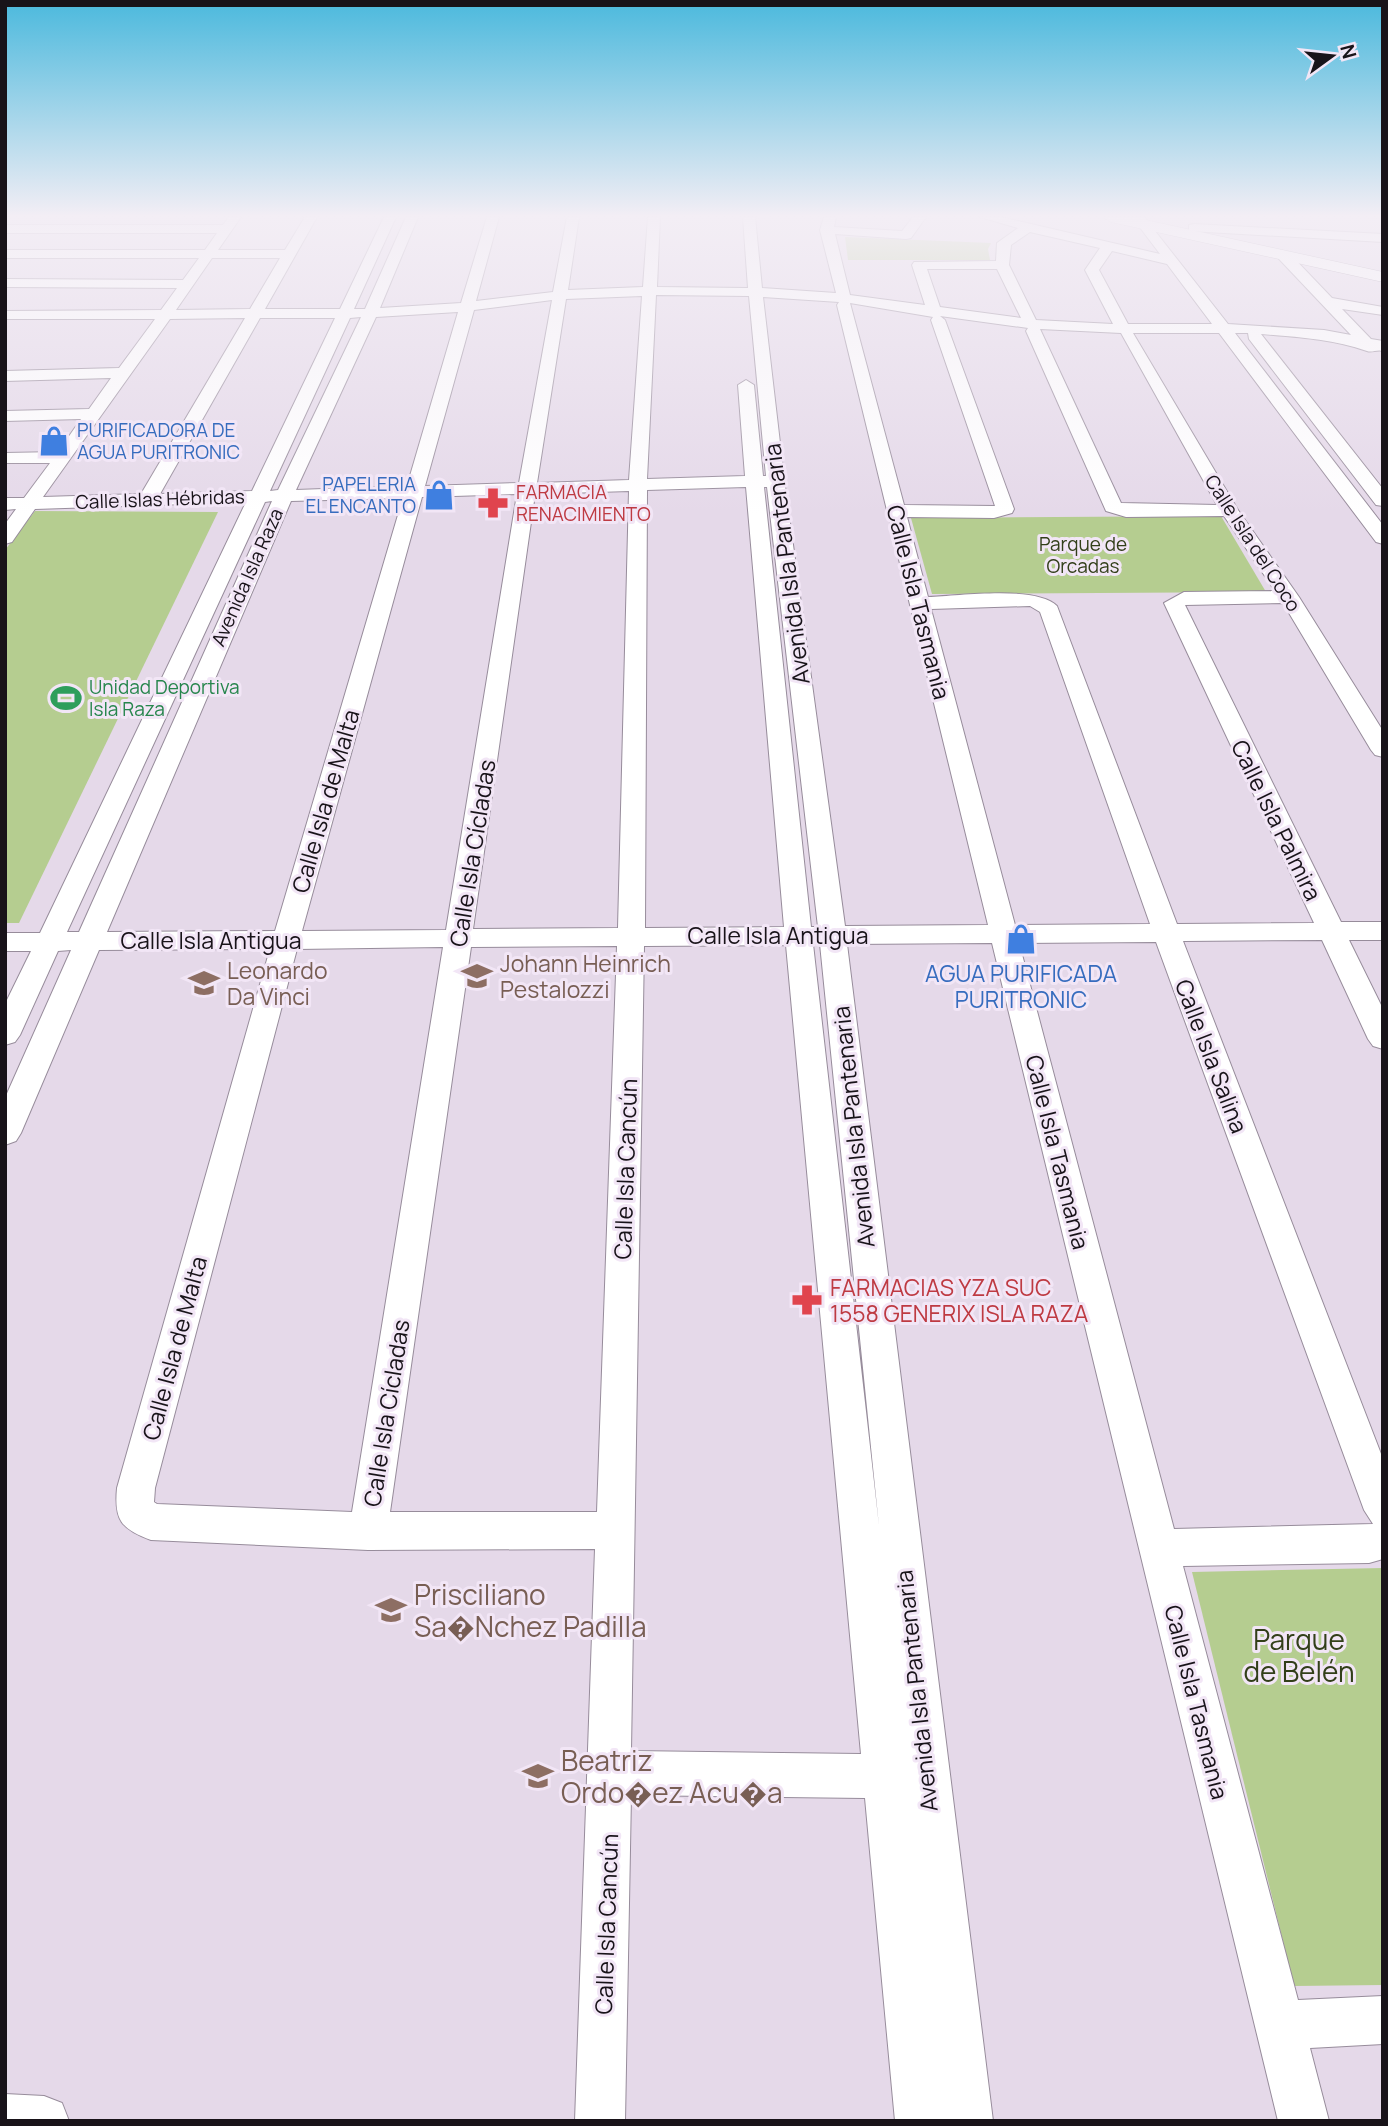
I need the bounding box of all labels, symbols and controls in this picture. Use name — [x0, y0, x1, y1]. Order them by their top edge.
north arrow — [1297, 21, 1367, 91]
text: N — [1334, 42, 1363, 62]
place label: PURIFICADORA DE AGUA PURITRONIC — [77, 417, 240, 465]
shop icon: PURIFICADORA DE AGUA PURITRONIC — [37, 424, 71, 458]
street label: Avenida Isla Pantenaria — [755, 442, 817, 686]
street label: Calle Isla del Coco — [1199, 470, 1307, 616]
place label: PAPELERIA EL ENCANTO — [305, 471, 416, 519]
shop icon: PAPELERIA EL ENCANTO — [422, 478, 456, 512]
place label: FARMACIA RENACIMIENTO — [516, 479, 651, 527]
street label: Calle Islas Hébridas — [75, 483, 245, 515]
pharmacy icon: FARMACIA RENACIMIENTO — [476, 486, 510, 520]
street label: Calle Isla Tasmania — [879, 501, 959, 703]
street label: Avenida Isla Raza — [205, 504, 289, 650]
park label: Parque de Orcadas — [1039, 531, 1127, 579]
place label: Unidad Deportiva Isla Raza — [89, 674, 240, 722]
sports icon: Unidad Deportiva Isla Raza — [49, 681, 83, 715]
street label: Calle Isla de Malta — [284, 706, 366, 896]
street label: Calle Isla Palmira — [1224, 734, 1330, 906]
street label: Calle Isla Cícladas — [441, 757, 503, 949]
street label: Calle Isla Antigua — [687, 919, 869, 951]
shop icon: AGUA PURIFICADA PURITRONIC — [1004, 922, 1038, 956]
street label: Calle Isla Antigua — [120, 924, 302, 956]
place label: Johann Heinrich Pestalozzi — [500, 947, 671, 1005]
place label: Leonardo Da Vinci — [227, 954, 328, 1012]
place label: AGUA PURIFICADA PURITRONIC — [925, 957, 1117, 1015]
school or university icon: Johann Heinrich Pestalozzi — [460, 959, 494, 993]
school or university icon: Leonardo Da Vinci — [187, 966, 221, 1000]
street label: Calle Isla Salina — [1168, 974, 1256, 1138]
street label: Avenida Isla Pantenaria — [824, 1005, 882, 1249]
street label: Calle Isla Tasmania — [1018, 1051, 1098, 1253]
street label: Calle Isla Cancún — [606, 1078, 644, 1260]
street label: Calle Isla de Malta — [134, 1252, 214, 1444]
place label: FARMACIAS YZA SUC 1558 GENERIX ISLA RAZA — [830, 1271, 1089, 1329]
pharmacy icon: FARMACIAS YZA SUC 1558 GENERIX ISLA RAZA — [790, 1283, 824, 1317]
street label: Calle Isla Cícladas — [355, 1317, 417, 1509]
street label: Avenida Isla Pantenaria — [887, 1569, 945, 1813]
place label: Prisciliano Sa�Nchez Padilla — [414, 1575, 646, 1645]
school or university icon: Prisciliano Sa�Nchez Padilla — [374, 1593, 408, 1627]
street label: Calle Isla Tasmania — [1157, 1601, 1237, 1803]
park label: Parque de Belén — [1243, 1620, 1355, 1690]
place label: Beatriz Ordo�ez Acu�a — [561, 1741, 782, 1811]
school or university icon: Beatriz Ordo�ez Acu�a — [521, 1759, 555, 1793]
street label: Calle Isla Cancún — [587, 1833, 625, 2015]

